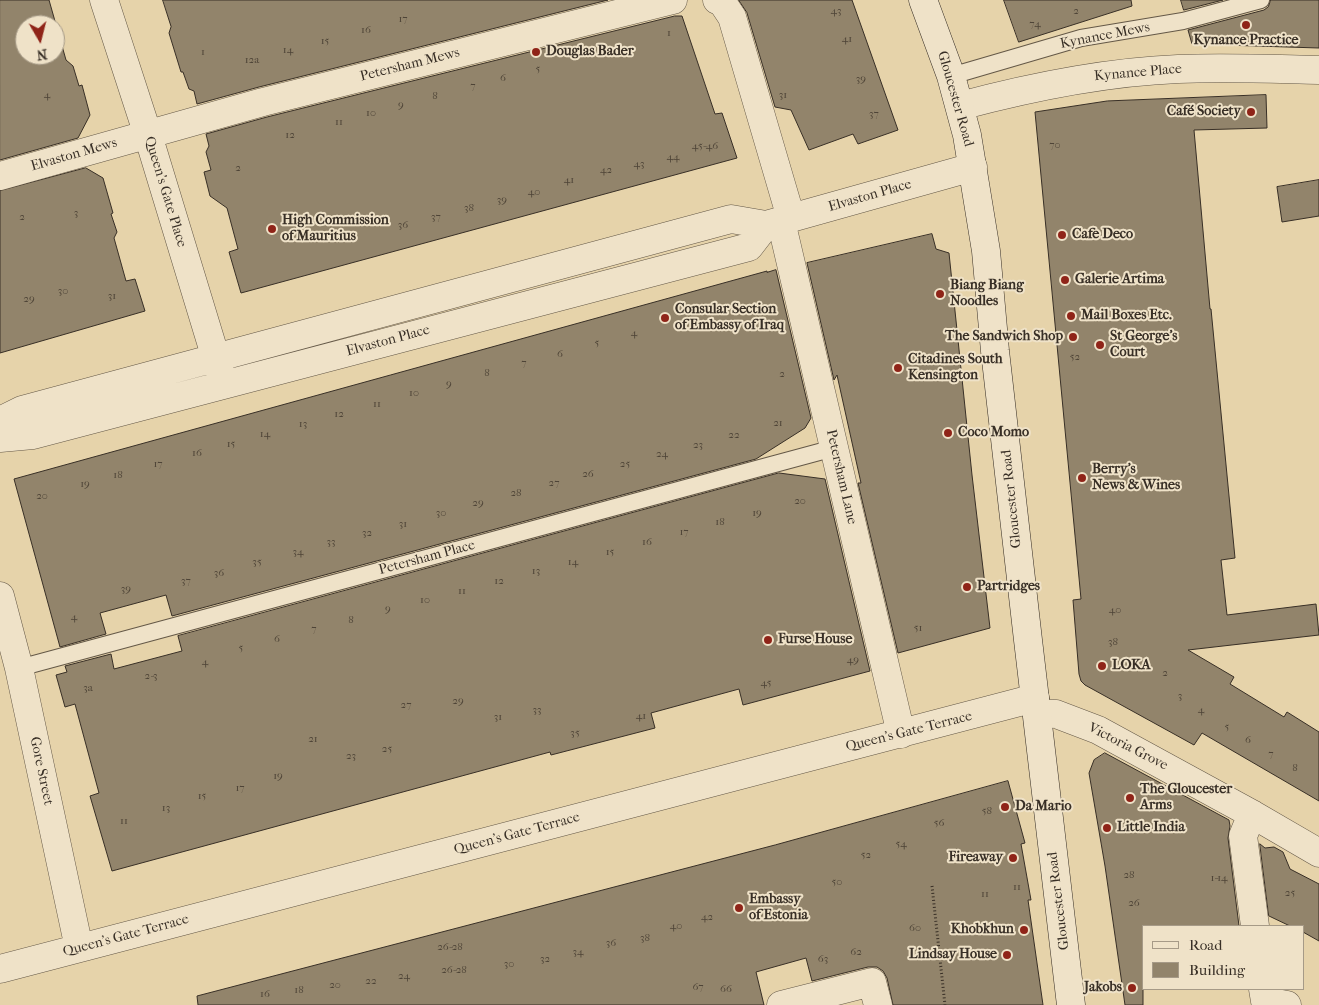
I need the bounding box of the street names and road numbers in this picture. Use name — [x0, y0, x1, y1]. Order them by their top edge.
street label: Kynance Mews — [1059, 19, 1151, 53]
street label: Petersham Mews — [358, 45, 462, 85]
street label: Gloucester Road — [933, 49, 977, 149]
street label: Kynance Place — [1094, 61, 1182, 85]
street label: Elvaston Mews — [29, 135, 119, 175]
street label: Queen's Gate Place — [140, 135, 190, 249]
street label: Elvaston Place — [826, 176, 914, 216]
street label: Elvaston Place — [344, 322, 432, 360]
street label: Petersham Lane — [822, 428, 860, 526]
street label: Gloucester Road — [998, 449, 1026, 549]
street label: Petersham Place — [377, 537, 477, 579]
street label: Queen's Gate Terrace — [844, 708, 974, 756]
street label: Victoria Grove — [1085, 720, 1171, 774]
street label: Gore Street — [26, 735, 56, 807]
street label: Queen's Gate Terrace — [452, 809, 582, 859]
street label: Gloucester Road — [1045, 851, 1073, 951]
street label: Queen's Gate Terrace — [61, 911, 191, 961]

